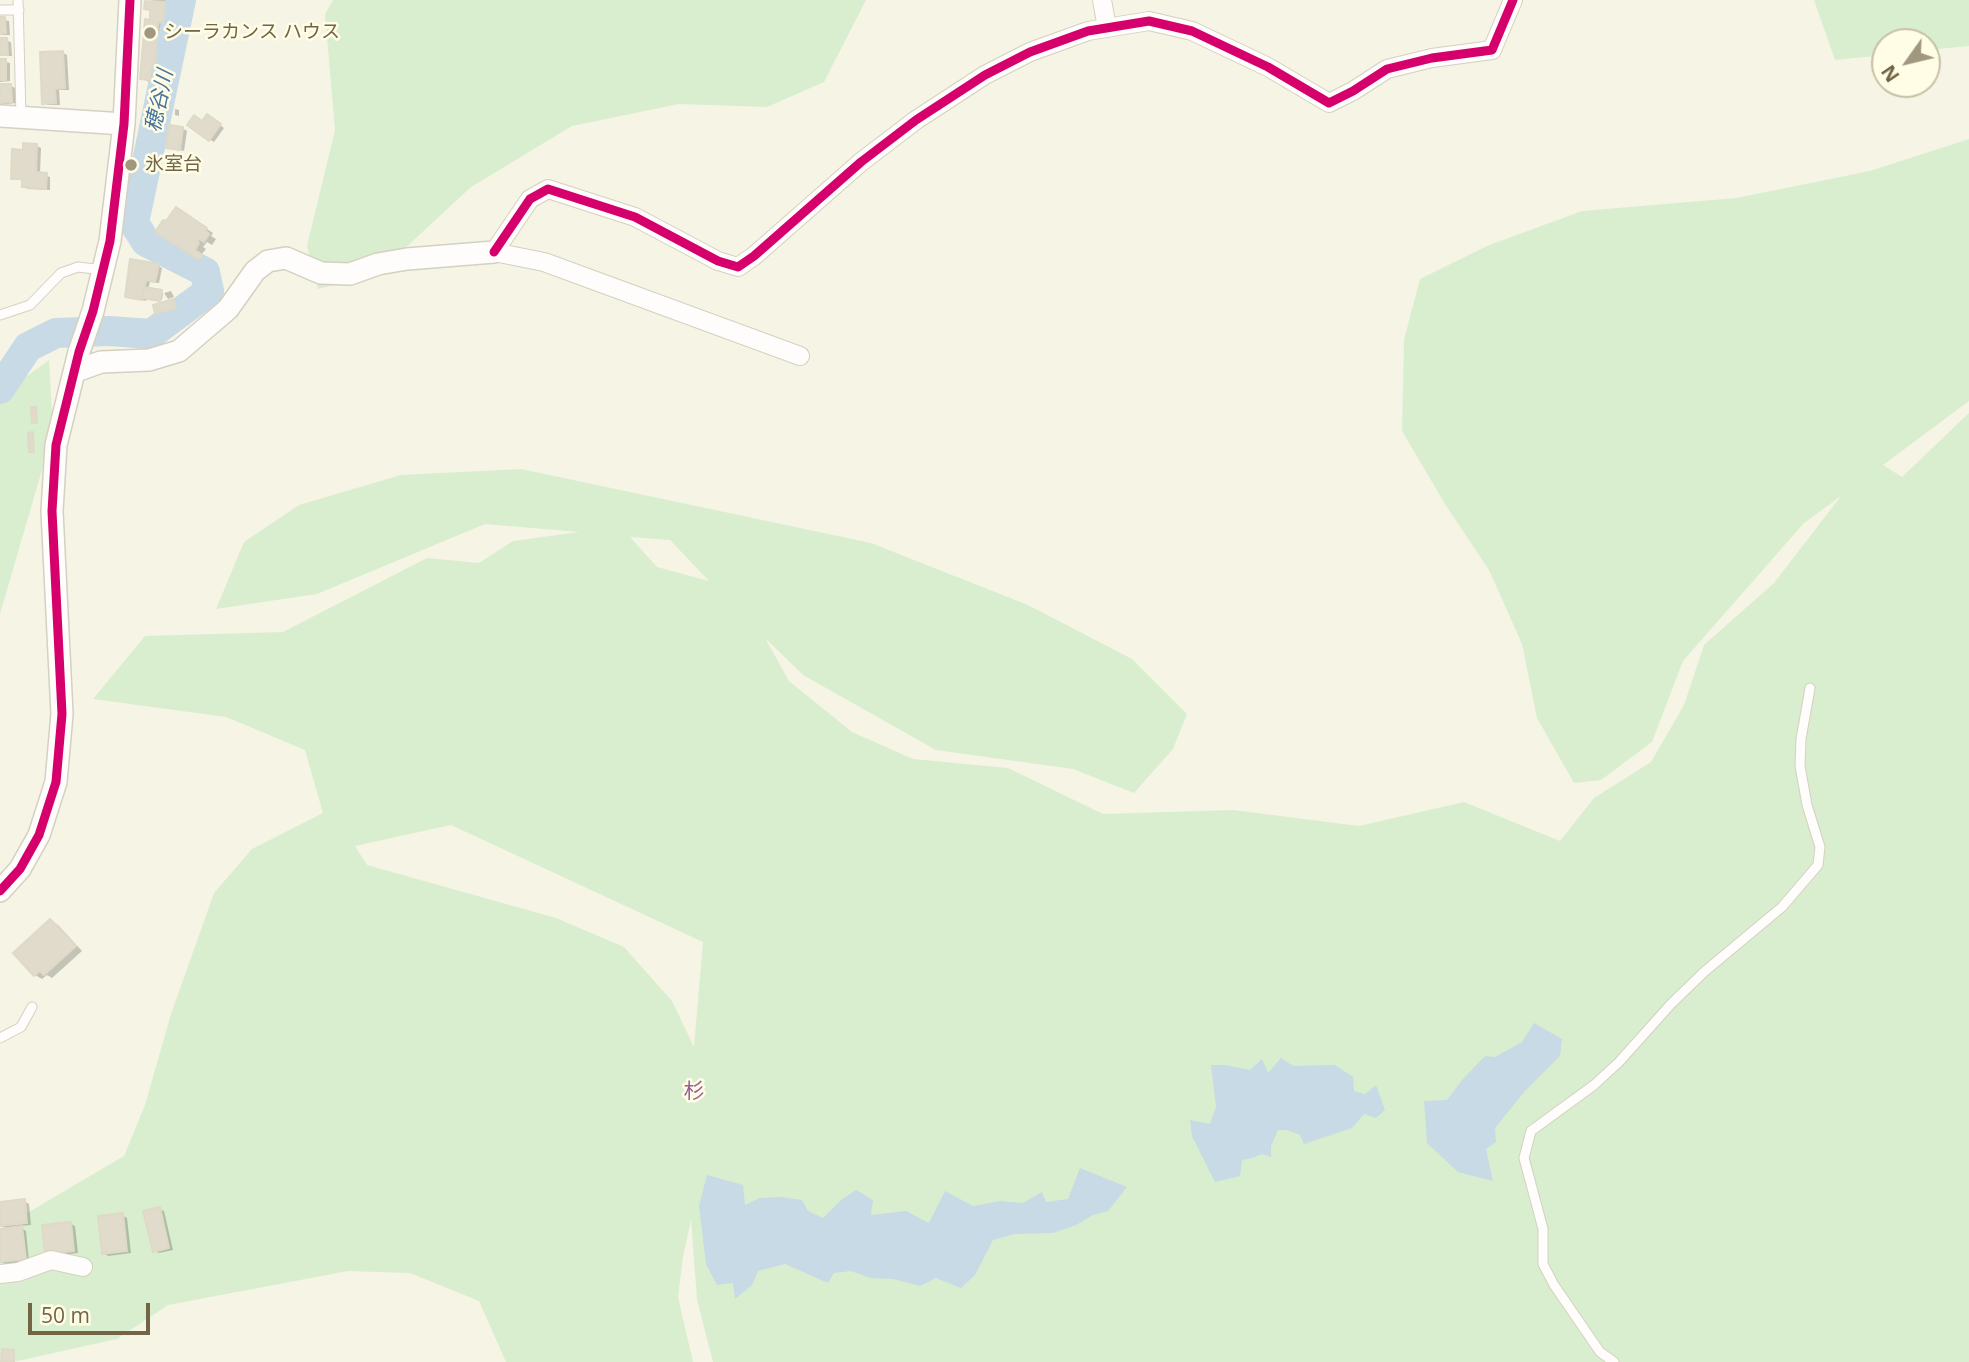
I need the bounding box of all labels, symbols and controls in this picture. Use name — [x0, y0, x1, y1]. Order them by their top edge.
place label: シーラカンス ハウス — [164, 22, 340, 44]
marker: シーラカンス ハウス — [142, 25, 158, 41]
north arrow — [1871, 28, 1941, 98]
text: N — [1875, 60, 1905, 87]
water label: 穂谷川 — [141, 68, 179, 134]
place label: 氷室台 — [145, 154, 202, 176]
marker: 氷室台 — [123, 157, 139, 173]
district label: 杉 — [684, 1079, 704, 1105]
scale bar — [32, 1288, 154, 1332]
text: 50 m — [41, 1301, 90, 1329]

